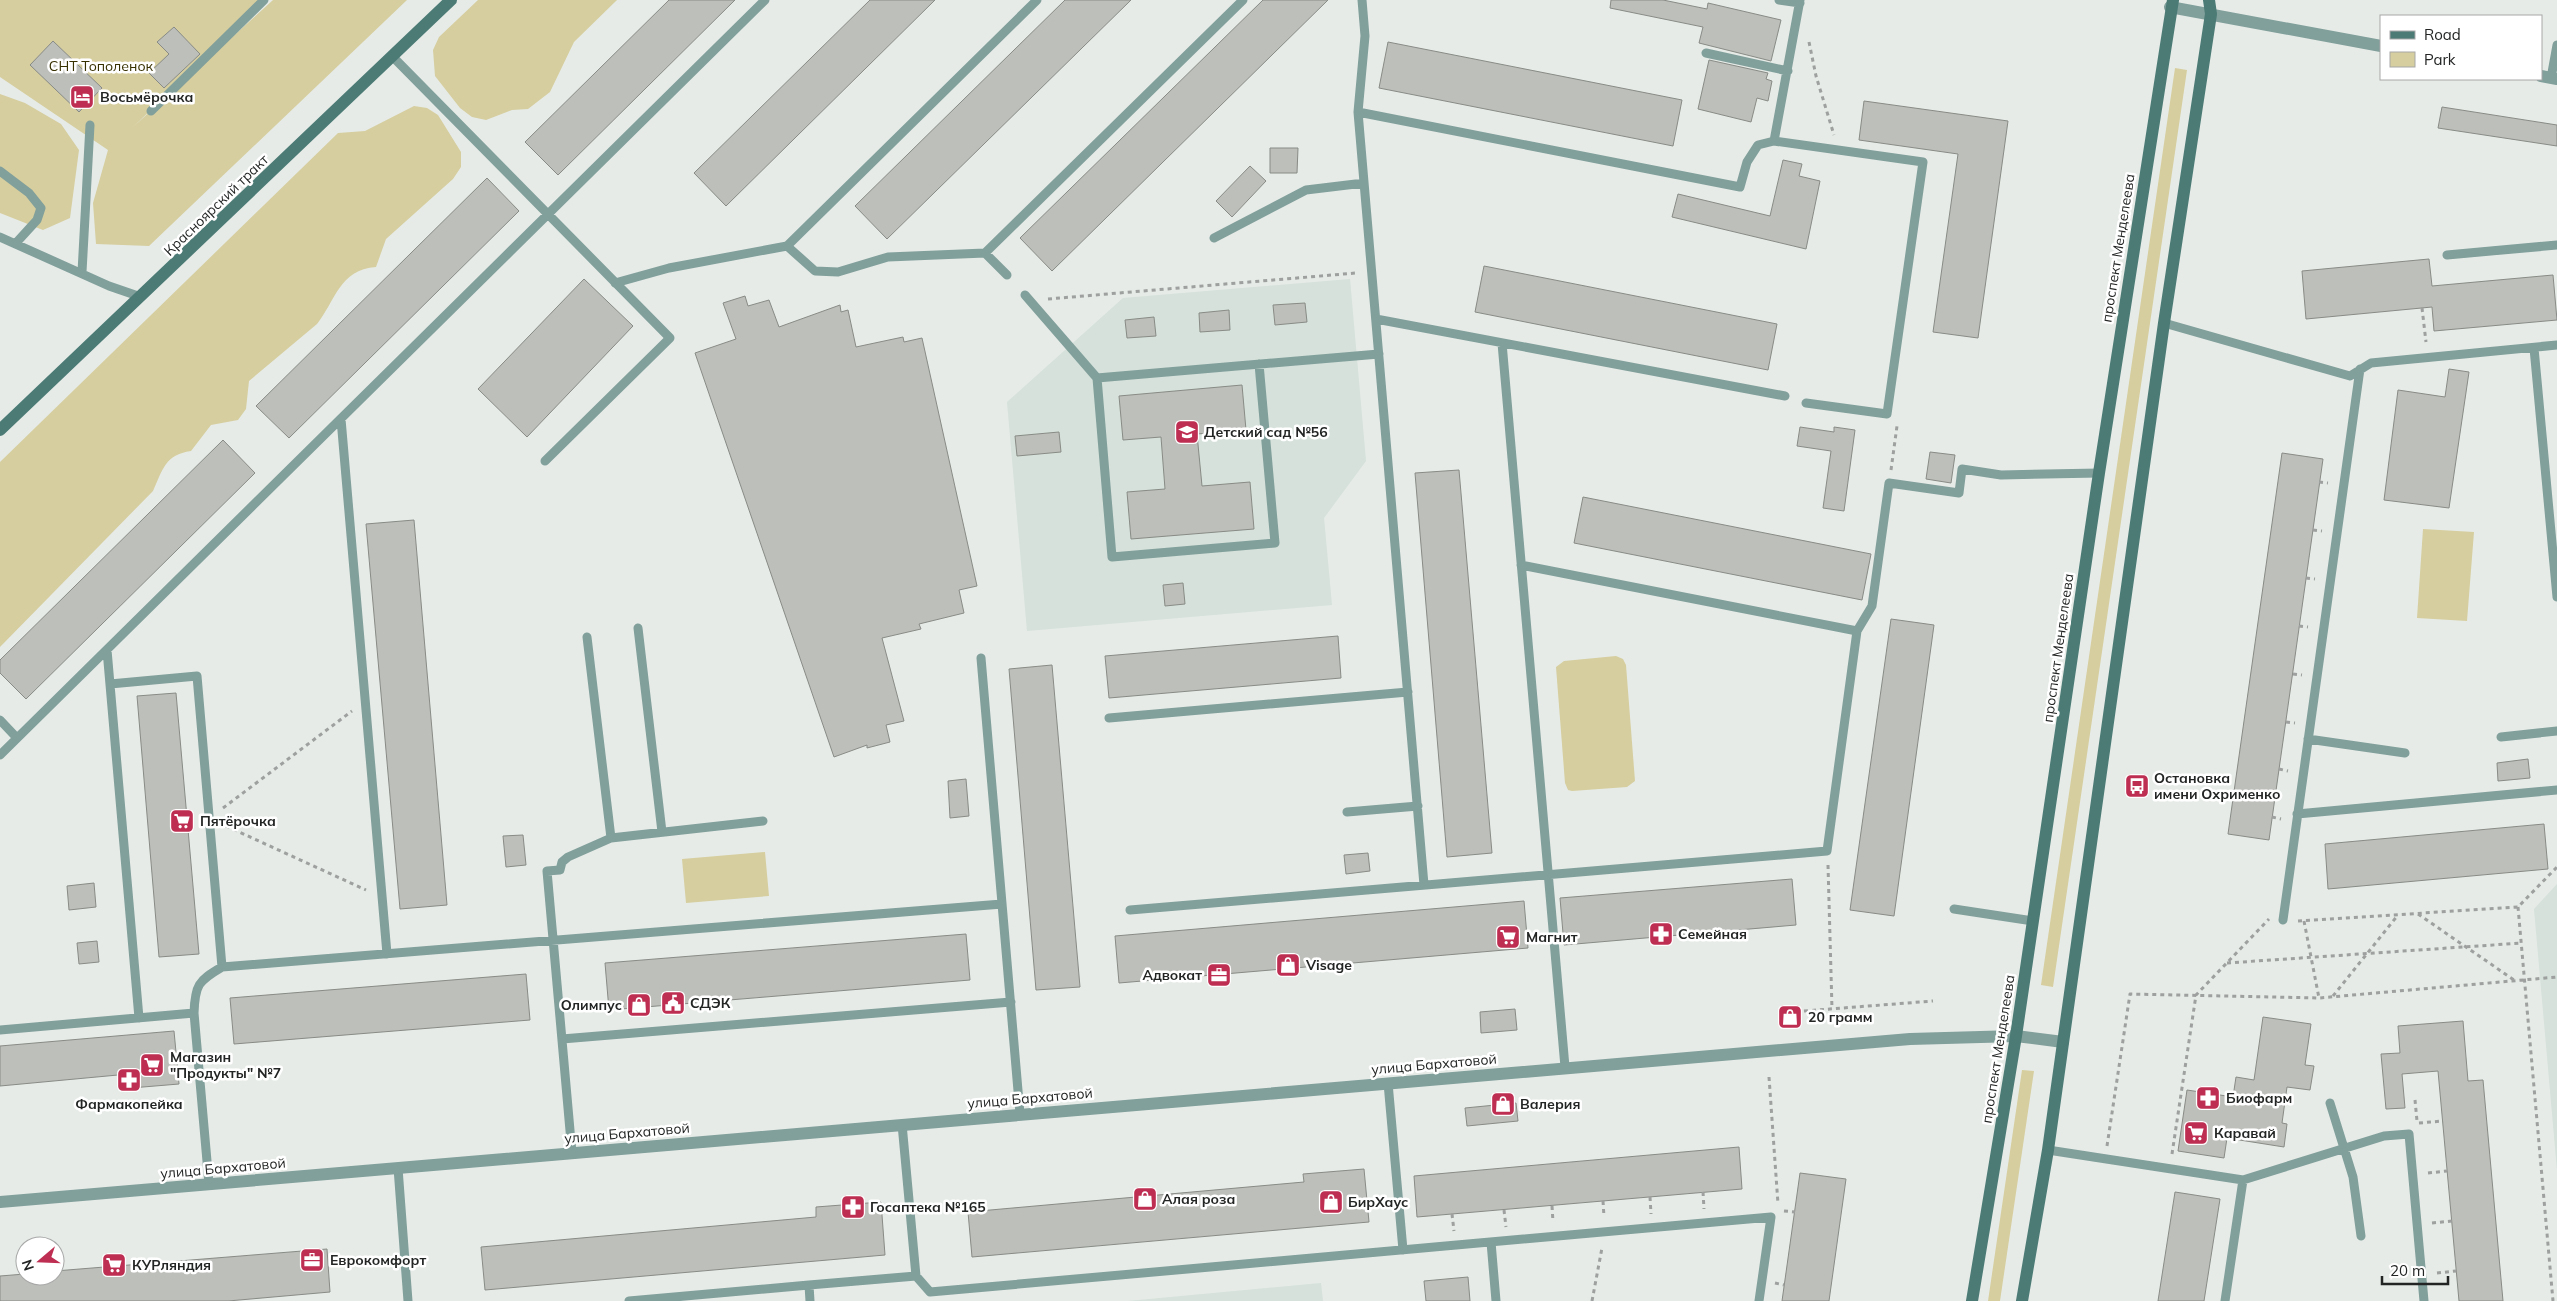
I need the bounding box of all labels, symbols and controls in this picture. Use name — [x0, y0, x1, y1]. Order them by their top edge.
legend — [2380, 15, 2542, 80]
text: Road — [2424, 25, 2461, 44]
text: Park — [2424, 50, 2456, 69]
park label: СНТ Тополенок — [49, 57, 154, 75]
hotel icon: Восьмёрочка — [69, 84, 95, 110]
place label: Восьмёрочка — [100, 88, 193, 106]
street label: Красноярский тракт — [160, 150, 272, 260]
street label: проспект Менделеева — [2097, 172, 2139, 324]
school or university icon: Детский сад №56 — [1174, 419, 1200, 445]
place label: Детский сад №56 — [1204, 423, 1328, 441]
street label: проспект Менделеева — [2039, 572, 2077, 724]
place label: Остановка имени Охрименко — [2154, 769, 2281, 803]
bus stop icon: Остановка имени Охрименко — [2124, 773, 2150, 799]
supermarket icon: Пятёрочка — [169, 808, 195, 834]
place label: Пятёрочка — [200, 812, 276, 830]
pharmacy icon: Семейная — [1648, 921, 1674, 947]
supermarket icon: Магнит — [1495, 924, 1521, 950]
place label: Семейная — [1678, 925, 1747, 943]
place label: Магнит — [1526, 928, 1578, 946]
shop icon: Visage — [1275, 952, 1301, 978]
place label: Visage — [1305, 956, 1352, 974]
office icon: Адвокат — [1206, 962, 1232, 988]
place label: Адвокат — [1142, 966, 1202, 984]
street label: проспект Менделеева — [1977, 973, 2019, 1125]
public building icon: СДЭК — [660, 990, 686, 1016]
shop icon: Олимпус — [626, 992, 652, 1018]
place label: СДЭК — [690, 994, 731, 1012]
place label: Олимпус — [561, 996, 622, 1014]
shop icon: 20 грамм — [1777, 1004, 1803, 1030]
place label: 20 грамм — [1808, 1008, 1872, 1026]
place label: Магазин "Продукты" №7 — [170, 1048, 281, 1082]
street label: улица Бархатовой — [1371, 1050, 1497, 1078]
supermarket icon: Магазин "Продукты" №7 — [139, 1052, 165, 1078]
pharmacy icon: Фармакопейка — [116, 1067, 142, 1093]
street label: улица Бархатовой — [967, 1084, 1093, 1112]
pharmacy icon: Биофарм — [2195, 1085, 2221, 1111]
place label: Биофарм — [2226, 1089, 2292, 1107]
shop icon: Валерия — [1490, 1091, 1516, 1117]
place label: Фармакопейка — [75, 1095, 183, 1113]
place label: Валерия — [1520, 1095, 1580, 1113]
street label: улица Бархатовой — [564, 1119, 690, 1147]
supermarket icon: Каравай — [2183, 1120, 2209, 1146]
place label: Каравай — [2214, 1124, 2276, 1142]
street label: улица Бархатовой — [160, 1154, 286, 1182]
shop icon: Алая роза — [1132, 1186, 1158, 1212]
shop icon: БирХаус — [1318, 1189, 1344, 1215]
place label: Алая роза — [1162, 1190, 1235, 1208]
place label: БирХаус — [1348, 1193, 1408, 1211]
pharmacy icon: Госаптека №165 — [840, 1194, 866, 1220]
place label: Госаптека №165 — [870, 1198, 986, 1216]
north arrow — [15, 1236, 65, 1286]
office icon: Еврокомфорт — [299, 1247, 325, 1273]
place label: Еврокомфорт — [330, 1251, 426, 1269]
supermarket icon: КУРляндия — [101, 1252, 127, 1278]
scale bar — [2382, 1254, 2448, 1286]
place label: КУРляндия — [132, 1256, 211, 1274]
text: N — [17, 1257, 38, 1273]
text: 20 m — [2390, 1261, 2425, 1280]

